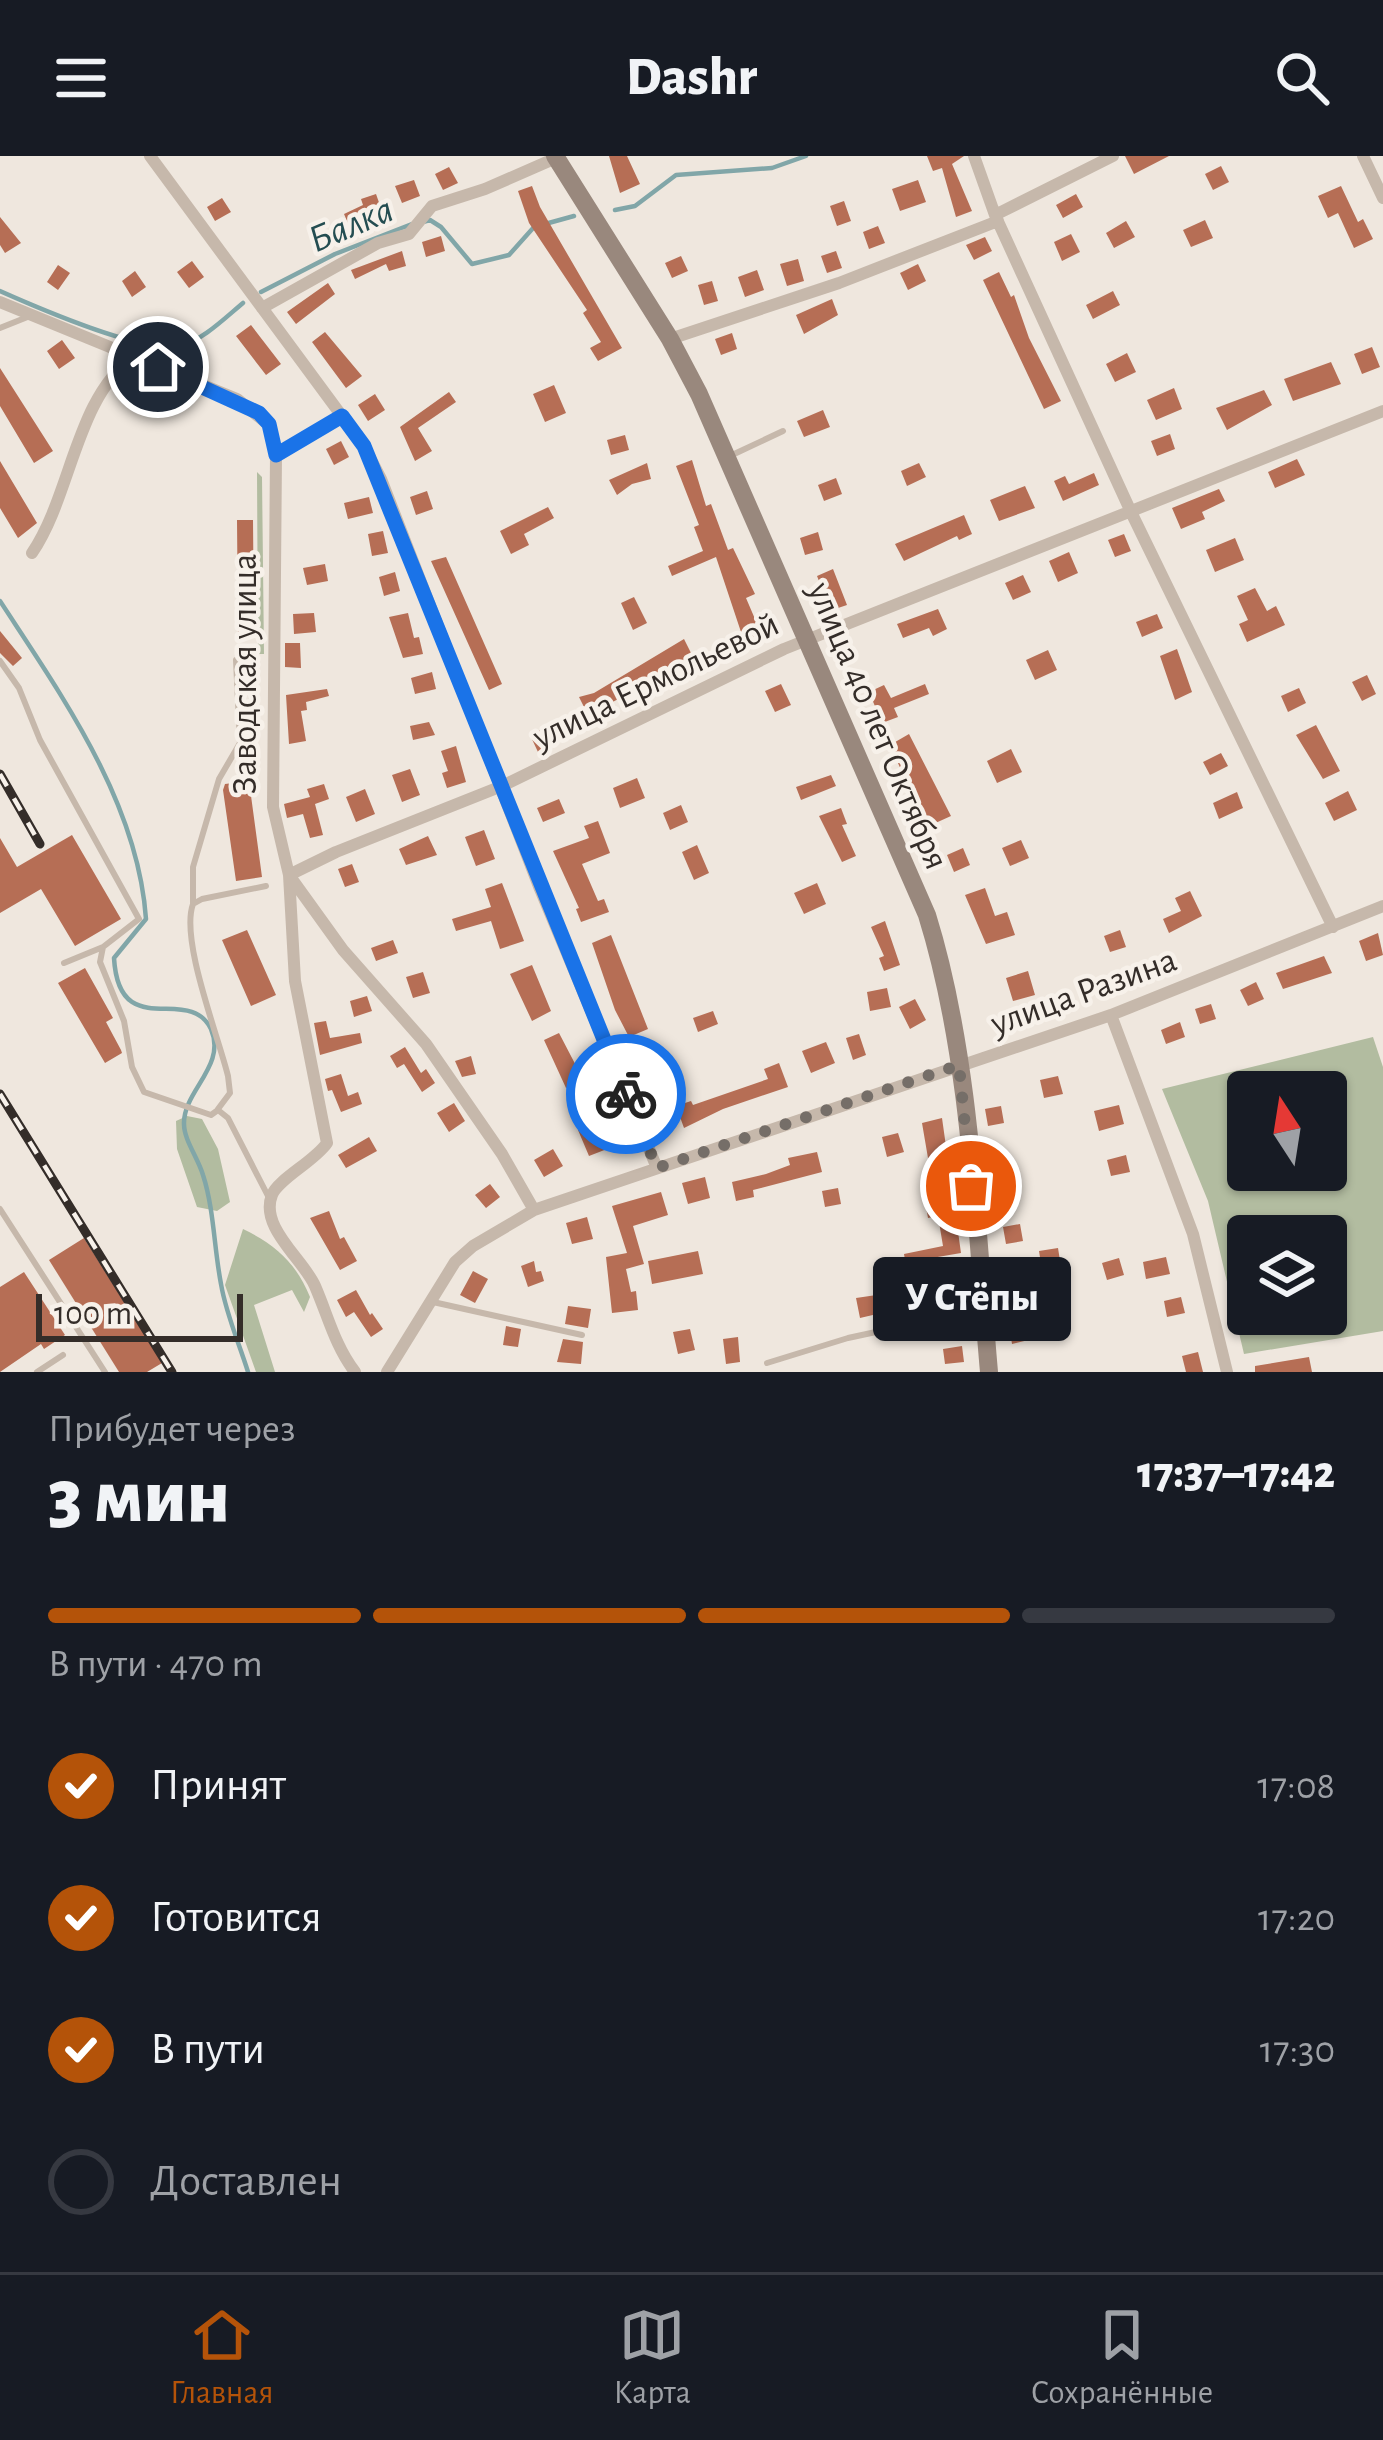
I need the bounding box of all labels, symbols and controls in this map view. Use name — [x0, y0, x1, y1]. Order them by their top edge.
icon: menu — [48, 45, 114, 111]
icon: search — [1269, 45, 1335, 111]
text: Dashr — [626, 51, 757, 105]
water label: Балка — [303, 190, 399, 260]
pin — [107, 316, 209, 418]
icon: home — [125, 334, 191, 400]
street label: Заводская улица — [227, 554, 263, 794]
street label: улица 40 лет Октября — [801, 576, 955, 875]
street label: улица Ермольевой — [526, 606, 785, 756]
street label: улица Разина — [985, 942, 1181, 1042]
courier — [566, 1034, 686, 1154]
icon: bike — [593, 1061, 659, 1127]
north arrow — [1227, 1071, 1347, 1191]
map controls — [1227, 1071, 1347, 1335]
pin — [920, 1135, 1022, 1237]
icon: bag — [938, 1153, 1004, 1219]
button: layers — [1227, 1215, 1347, 1335]
callout: У Стёпы — [872, 1258, 1070, 1342]
text: У Стёпы — [905, 1279, 1039, 1318]
scale bar — [36, 1288, 243, 1341]
text: 100 m — [54, 1298, 132, 1331]
text: Прибудет через — [48, 1410, 295, 1449]
text: 17:37–17:42 — [1137, 1451, 1335, 1496]
text: 3 мин — [48, 1459, 230, 1537]
text: В пути · 470 m — [48, 1645, 263, 1684]
icon: check — [48, 1753, 114, 1819]
text: Принят — [150, 1763, 286, 1808]
text: 17:08 — [1257, 1767, 1335, 1806]
icon: check — [48, 1885, 114, 1951]
text: Готовится — [150, 1895, 322, 1940]
text: 17:20 — [1258, 1899, 1335, 1938]
icon: check — [48, 2017, 114, 2083]
text: В пути — [150, 2027, 265, 2072]
text: 17:30 — [1260, 2031, 1335, 2070]
text: Доставлен — [150, 2159, 342, 2204]
tab: Главная — [170, 2302, 274, 2414]
tab: Карта — [613, 2302, 691, 2414]
tab: Сохранённые — [1031, 2302, 1213, 2414]

